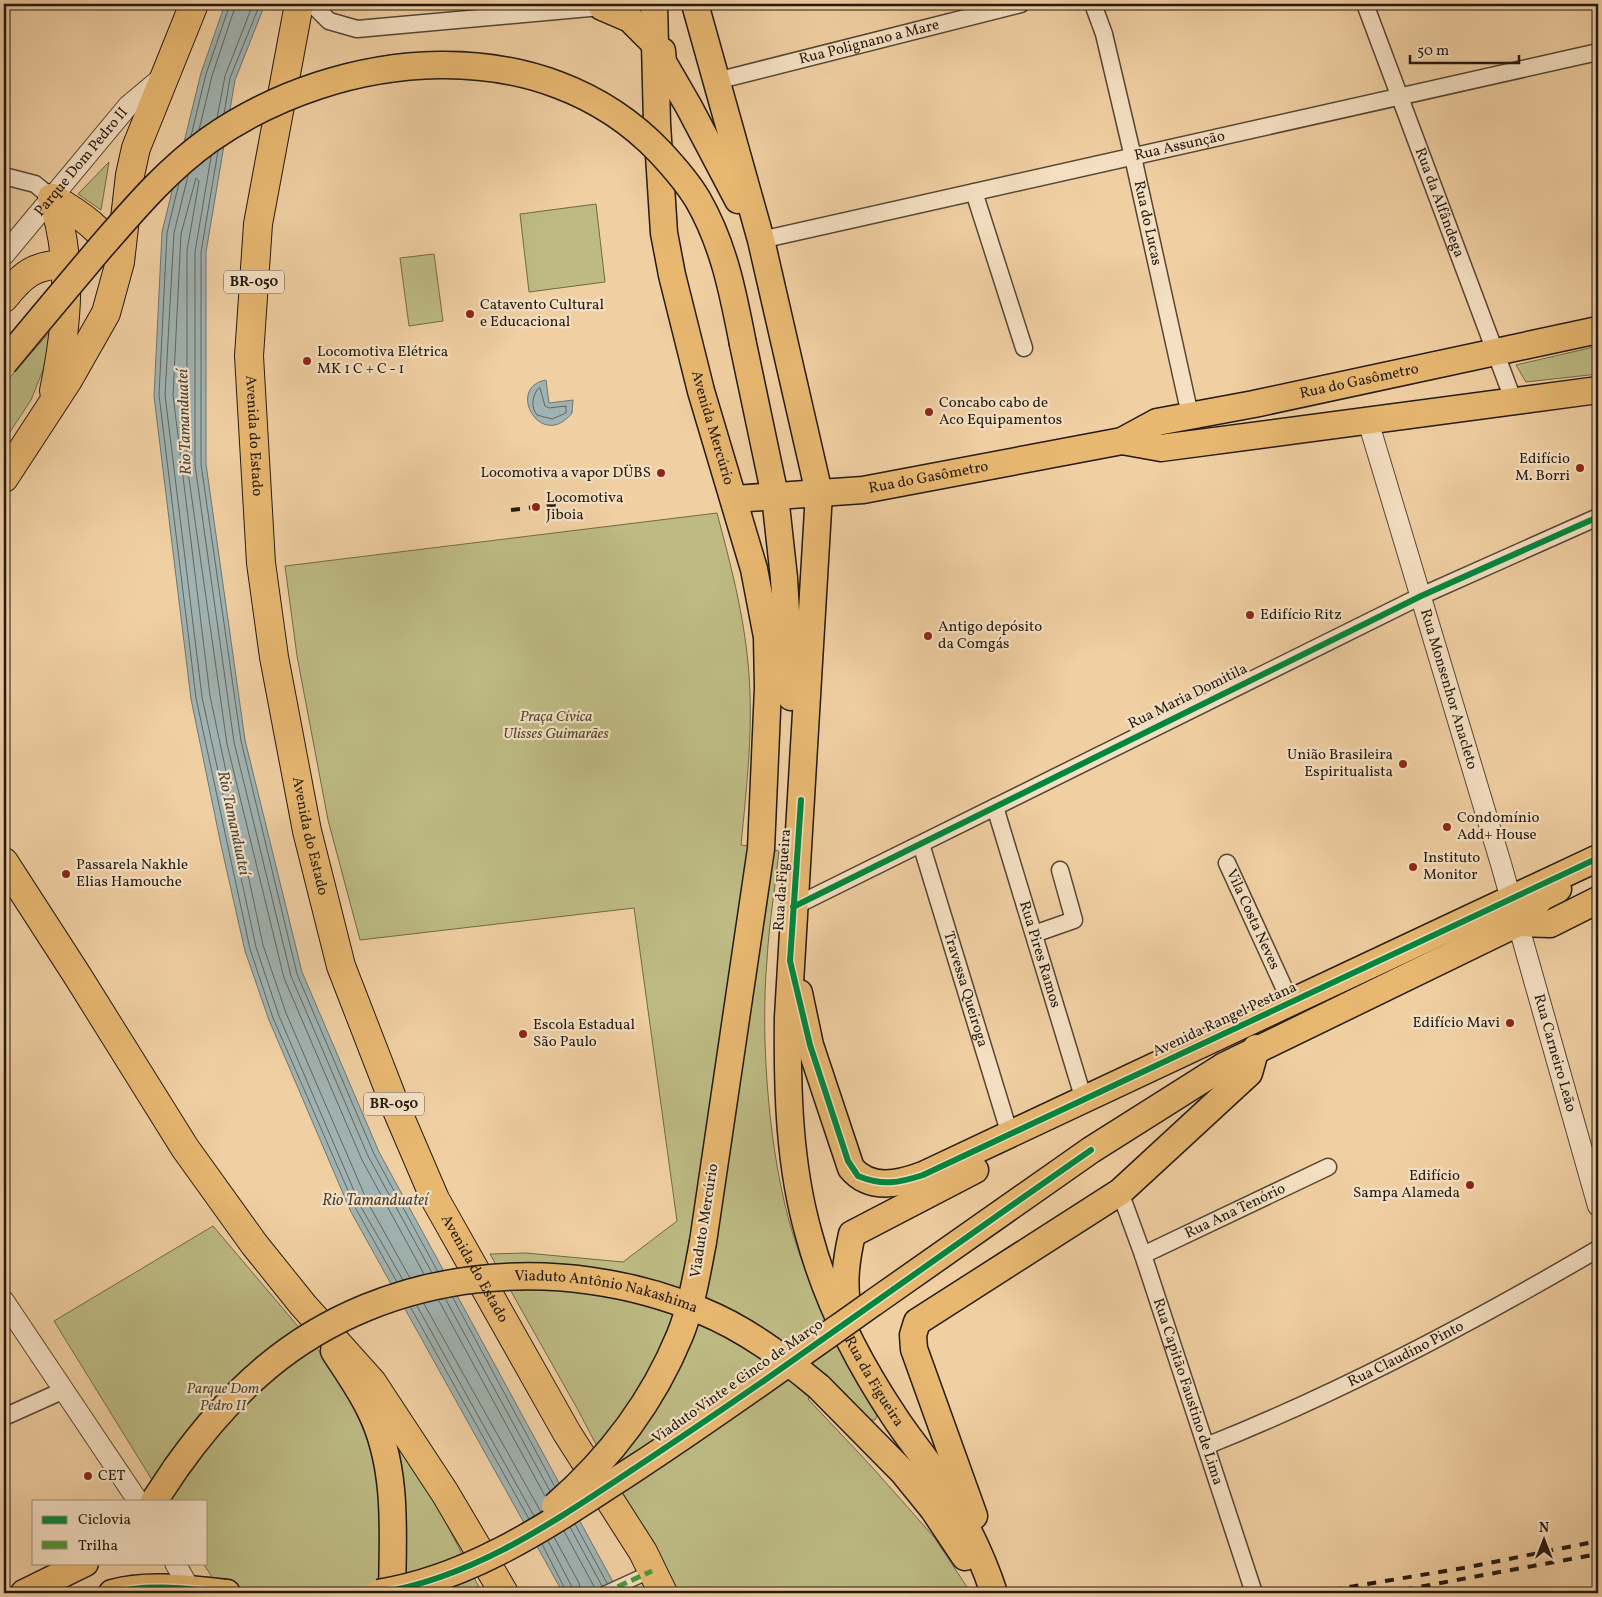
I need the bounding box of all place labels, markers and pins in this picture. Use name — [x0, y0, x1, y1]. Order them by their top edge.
place label: Catavento Cultural e Educacional — [480, 295, 604, 333]
marker: Catavento Cultural e Educacional — [464, 308, 476, 320]
place label: Locomotiva Elétrica MK 1 C + C - 1 — [317, 342, 448, 380]
marker: Locomotiva Elétrica MK 1 C + C - 1 — [301, 355, 313, 367]
place label: Concabo cabo de Aco Equipamentos — [939, 393, 1062, 431]
marker: Concabo cabo de Aco Equipamentos — [923, 406, 935, 418]
place label: Edifício M. Borri — [1515, 449, 1570, 487]
marker: Edifício M. Borri — [1574, 462, 1586, 474]
place label: Locomotiva a vapor DÜBS — [481, 463, 651, 484]
marker: Locomotiva a vapor DÜBS — [655, 467, 667, 479]
place label: Locomotiva Jiboia — [546, 488, 624, 526]
marker: Locomotiva Jiboia — [530, 501, 542, 513]
place label: Edifício Ritz — [1260, 605, 1342, 626]
marker: Edifício Ritz — [1244, 609, 1256, 621]
place label: Antigo depósito da Comgás — [938, 617, 1042, 655]
marker: Antigo depósito da Comgás — [922, 630, 934, 642]
place label: União Brasileira Espiritualista — [1287, 745, 1393, 783]
marker: União Brasileira Espiritualista — [1397, 758, 1409, 770]
place label: Condomínio Add+ House — [1457, 808, 1539, 846]
marker: Condomínio Add+ House — [1441, 821, 1453, 833]
place label: Instituto Monitor — [1423, 848, 1480, 886]
place label: Passarela Nakhle Elias Hamouche — [76, 855, 188, 893]
marker: Instituto Monitor — [1407, 861, 1419, 873]
marker: Passarela Nakhle Elias Hamouche — [60, 868, 72, 880]
place label: Edifício Mavi — [1412, 1013, 1500, 1034]
place label: Escola Estadual São Paulo — [533, 1015, 635, 1053]
marker: Edifício Mavi — [1504, 1017, 1516, 1029]
marker: Escola Estadual São Paulo — [517, 1028, 529, 1040]
place label: Edifício Sampa Alameda — [1353, 1166, 1460, 1204]
marker: Edifício Sampa Alameda — [1464, 1179, 1476, 1191]
place label: CET — [98, 1466, 126, 1487]
marker: CET — [82, 1470, 94, 1482]

